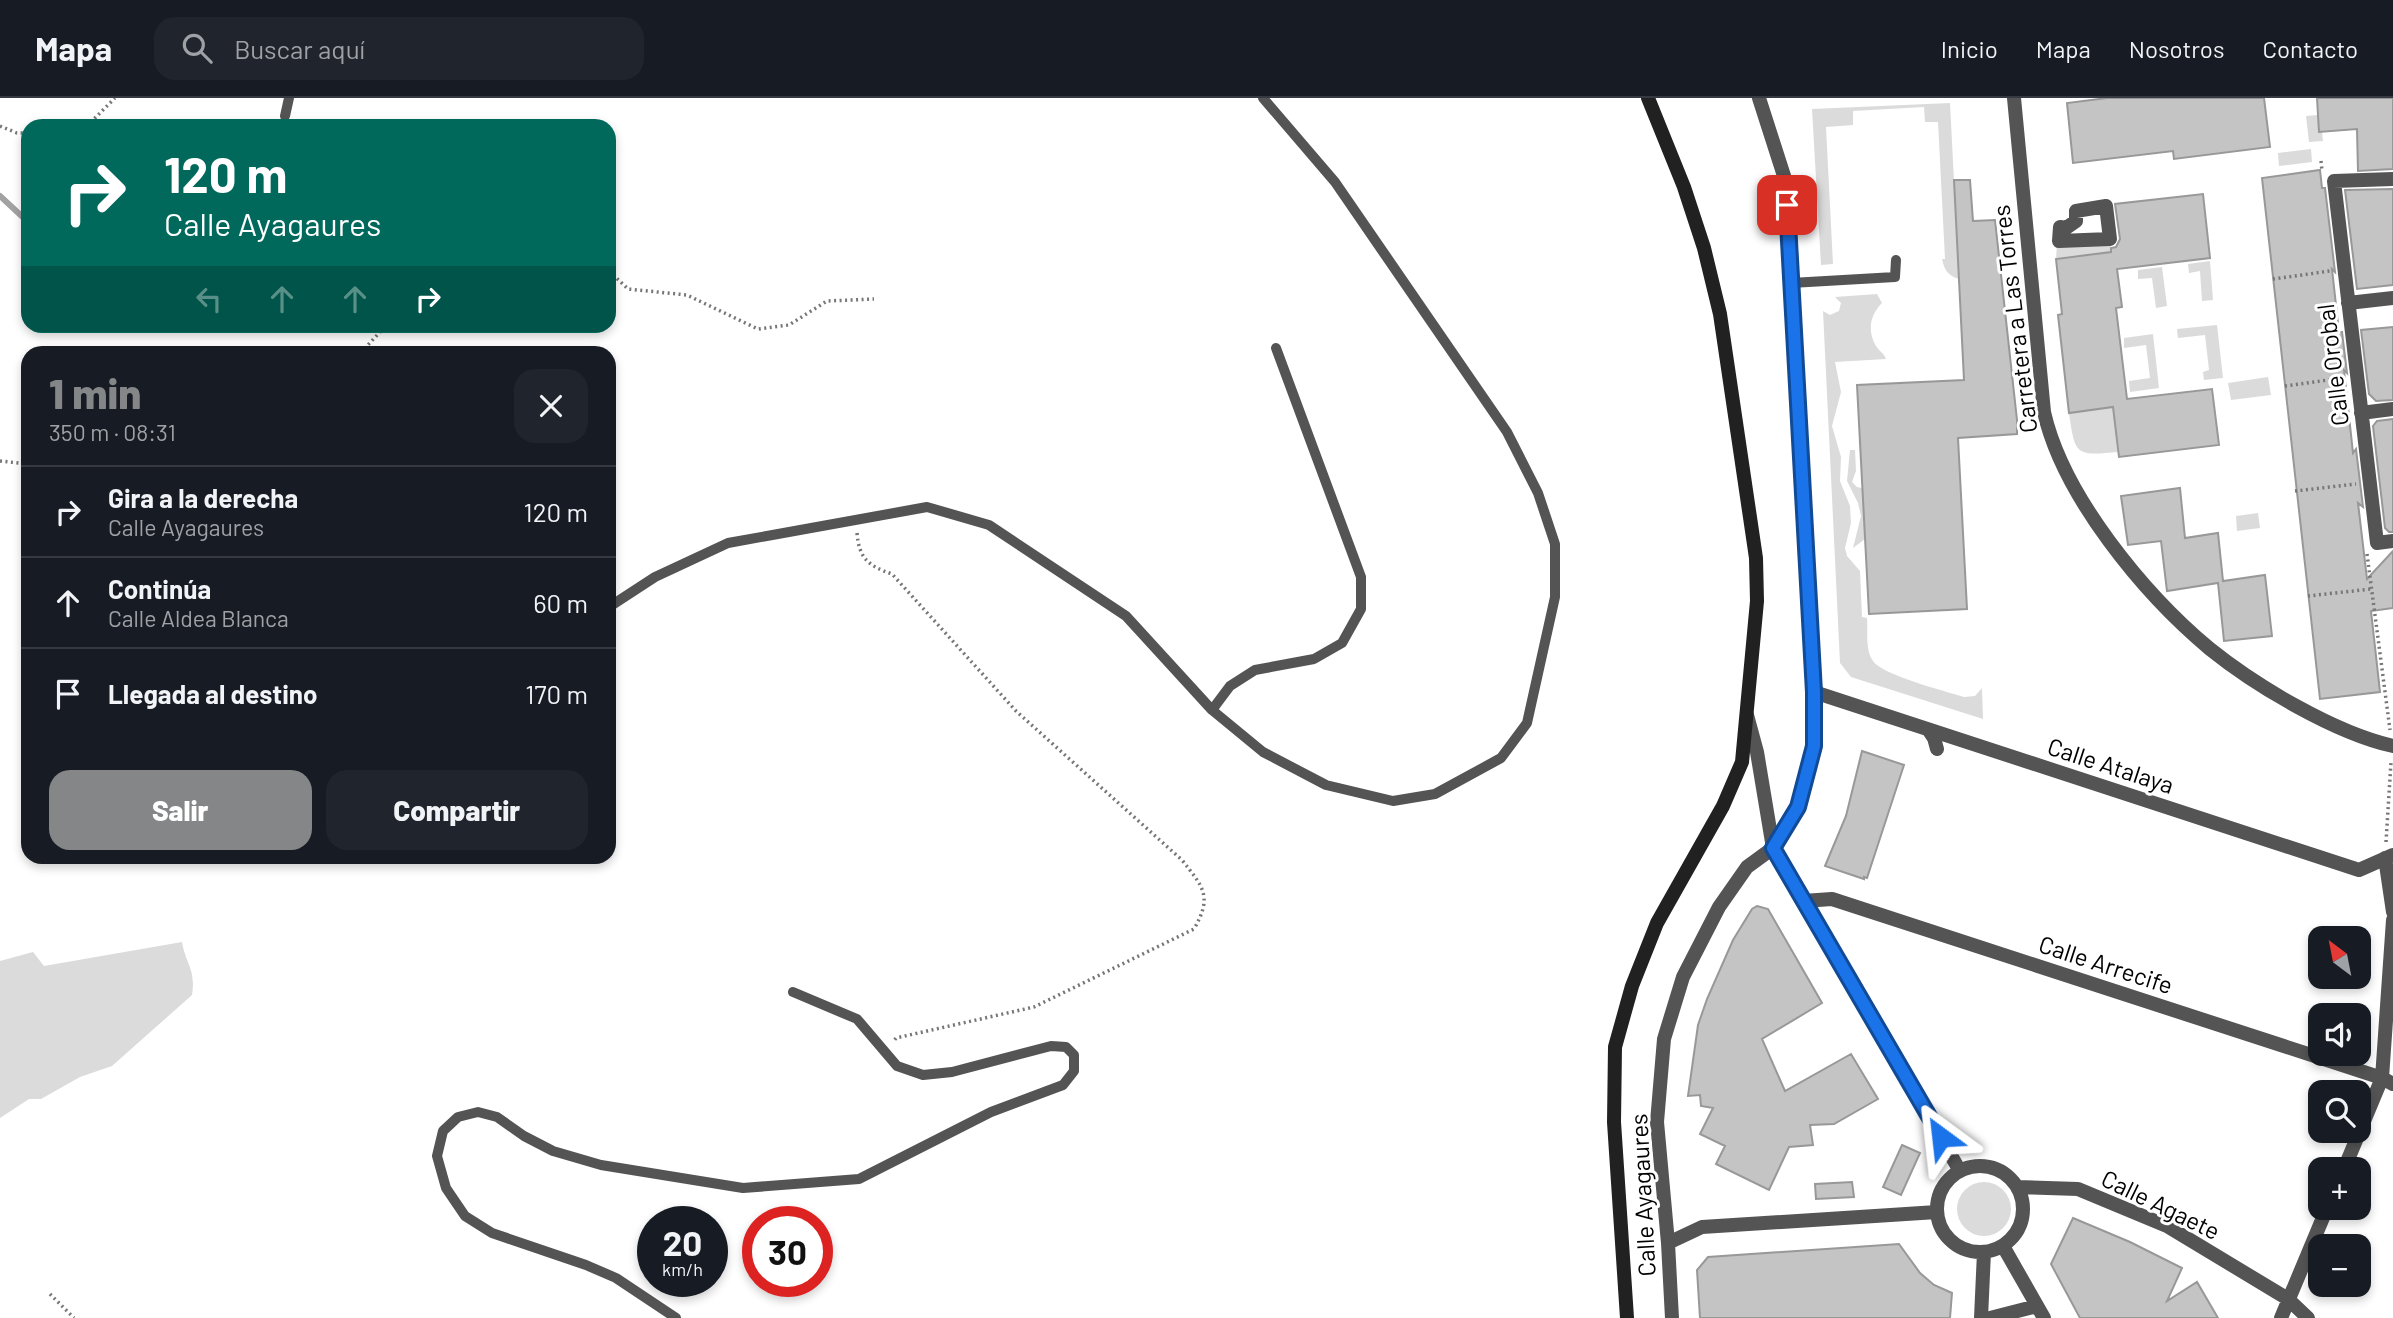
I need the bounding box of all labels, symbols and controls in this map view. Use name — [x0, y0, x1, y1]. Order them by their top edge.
search box — [154, 17, 644, 80]
text: Mapa — [35, 28, 112, 68]
icon: search — [178, 29, 216, 67]
text: Buscar aquí — [234, 33, 365, 64]
text: Inicio — [1941, 34, 1998, 63]
text: Mapa — [2036, 34, 2091, 63]
text: Nosotros — [2129, 34, 2225, 63]
text: Contacto — [2263, 34, 2358, 63]
text: 120 m — [164, 144, 287, 203]
icon: right — [49, 147, 140, 238]
pin — [1757, 175, 1817, 235]
icon: arrive — [1768, 186, 1806, 224]
street label: Carretera a Las Torres — [1986, 203, 2042, 435]
text: Calle Ayagaures — [164, 204, 381, 242]
icon: left — [190, 280, 228, 318]
icon: ahead — [263, 280, 301, 318]
icon: ahead — [336, 280, 374, 318]
icon: right — [409, 280, 447, 318]
street label: Calle Orobal — [2310, 302, 2354, 428]
text: 1 min — [49, 367, 141, 417]
button: close — [514, 369, 588, 443]
text: 350 m · 08:31 — [49, 418, 176, 446]
text: Gira a la derecha — [108, 482, 298, 513]
icon: right — [49, 493, 87, 531]
text: 120 m — [524, 496, 588, 527]
text: Calle Ayagaures — [108, 513, 264, 541]
text: Continúa — [108, 573, 211, 604]
icon: ahead — [49, 584, 87, 622]
text: 60 m — [533, 587, 588, 618]
text: Calle Aldea Blanca — [108, 604, 289, 632]
icon: arrive — [49, 675, 87, 713]
text: Llegada al destino — [108, 678, 317, 709]
text: 170 m — [525, 678, 588, 709]
street label: Calle Atalaya — [2044, 731, 2178, 799]
button: Salir — [49, 770, 312, 850]
button: Compartir — [326, 770, 588, 850]
north arrow — [2308, 926, 2371, 989]
map controls — [2308, 926, 2371, 1297]
street label: Calle Arrecife — [2036, 929, 2176, 999]
button: sound — [2308, 1003, 2371, 1066]
button: search — [2308, 1080, 2371, 1143]
position arrow — [1904, 1100, 1978, 1174]
street label: Calle Ayagaures — [1623, 1113, 1661, 1277]
button: + — [2308, 1157, 2371, 1220]
street label: Calle Agaete — [2097, 1163, 2225, 1245]
speed limit sign: 30 — [742, 1206, 833, 1297]
text: 20 — [663, 1221, 702, 1263]
button: − — [2308, 1234, 2371, 1297]
text: km/h — [662, 1258, 703, 1280]

